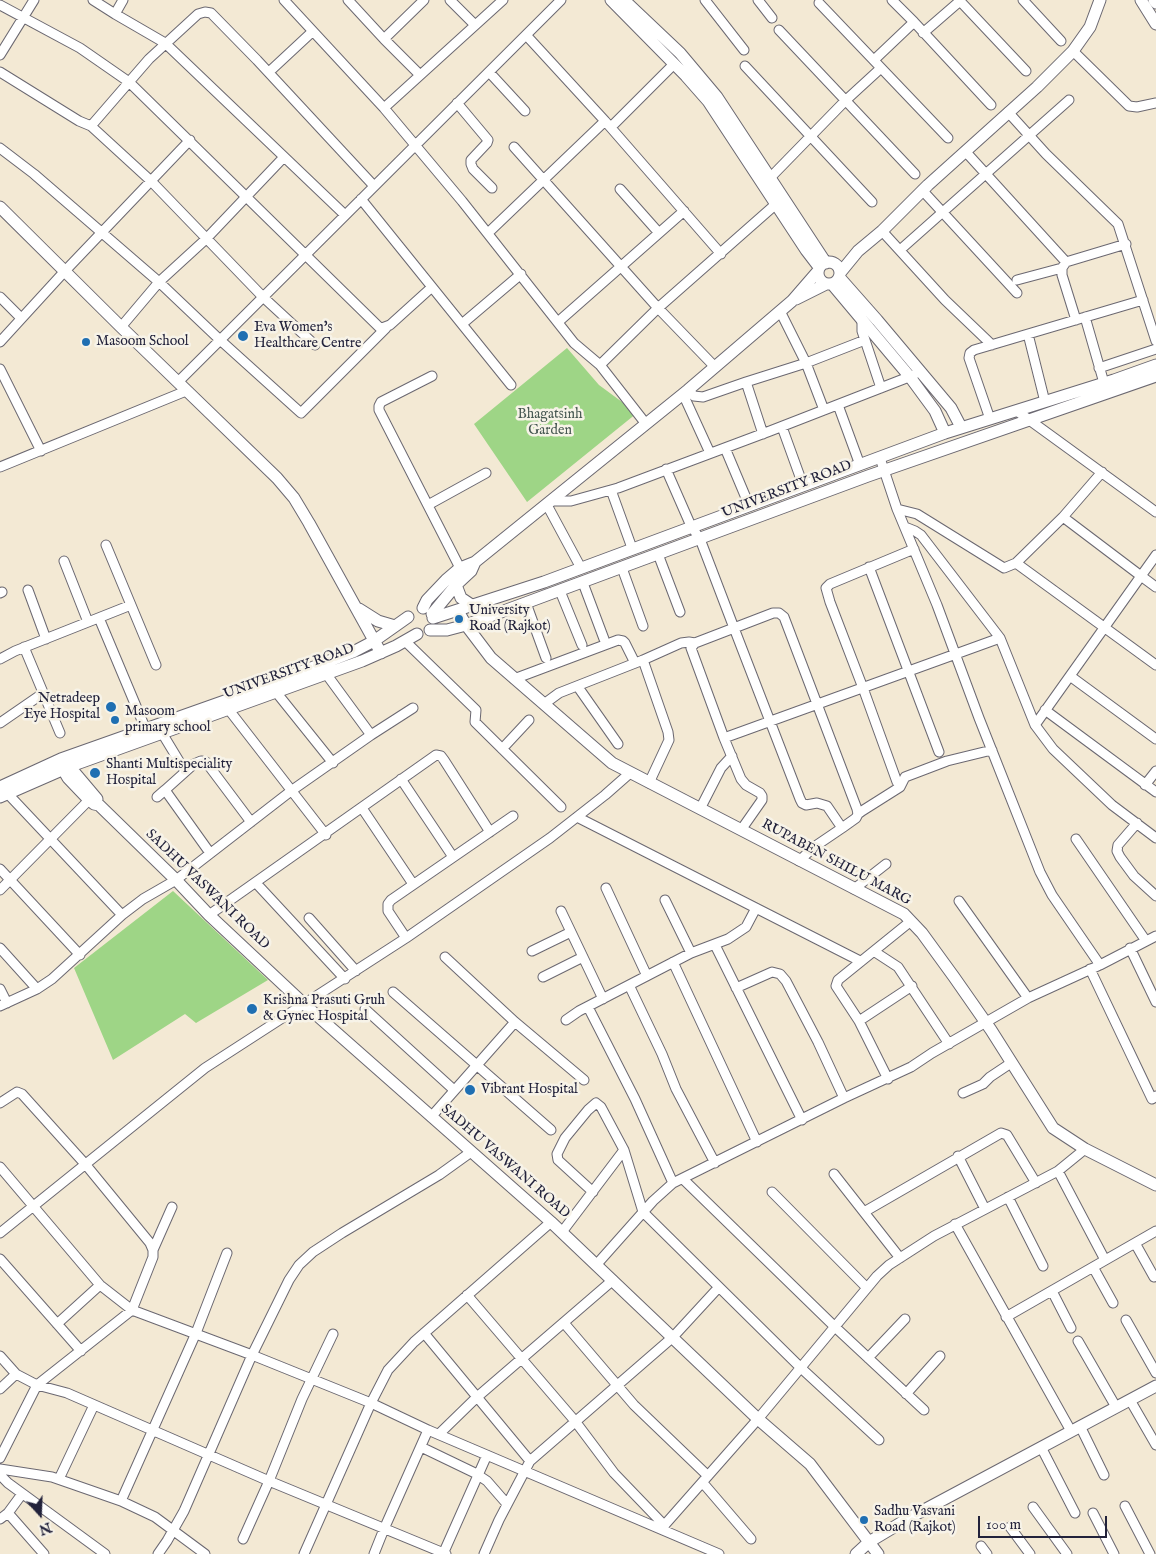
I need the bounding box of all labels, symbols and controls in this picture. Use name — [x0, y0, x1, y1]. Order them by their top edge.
place label: Eva Women's Healthcare Centre — [254, 320, 361, 352]
marker: Eva Women's Healthcare Centre — [236, 329, 250, 343]
place label: Masoom School — [96, 334, 189, 350]
marker: Masoom School — [80, 336, 92, 348]
park label: Bhagatsinh Garden — [518, 407, 582, 440]
street label: UNIVERSITY ROAD — [720, 457, 854, 523]
place label: University Road (Rajkot) — [469, 603, 551, 636]
marker: University Road (Rajkot) — [453, 613, 465, 625]
street label: UNIVERSITY ROAD — [221, 641, 357, 703]
place label: Netradeep Eye Hospital — [24, 691, 100, 724]
marker: Netradeep Eye Hospital — [104, 700, 118, 714]
place label: Masoom primary school — [125, 704, 211, 736]
marker: Masoom primary school — [109, 714, 121, 726]
place label: Shanti Multispeciality Hospital — [106, 757, 232, 790]
marker: Shanti Multispeciality Hospital — [88, 766, 102, 780]
street label: RUPABEN SHILU MARG — [758, 816, 914, 910]
street label: SADHU VASWANI ROAD — [142, 826, 272, 954]
place label: Krishna Prasuti Gruh & Gynec Hospital — [263, 993, 385, 1026]
marker: Krishna Prasuti Gruh & Gynec Hospital — [245, 1002, 259, 1016]
place label: Vibrant Hospital — [481, 1082, 578, 1098]
marker: Vibrant Hospital — [463, 1083, 477, 1097]
street label: SADHU VASWANI ROAD — [437, 1101, 573, 1223]
north arrow — [15, 1489, 65, 1539]
place label: Sadhu Vasvani Road (Rajkot) — [874, 1504, 956, 1536]
scale bar — [981, 1506, 1110, 1538]
marker: Sadhu Vasvani Road (Rajkot) — [858, 1514, 870, 1526]
text: 100 m — [986, 1515, 1021, 1534]
text: N — [36, 1518, 54, 1539]

